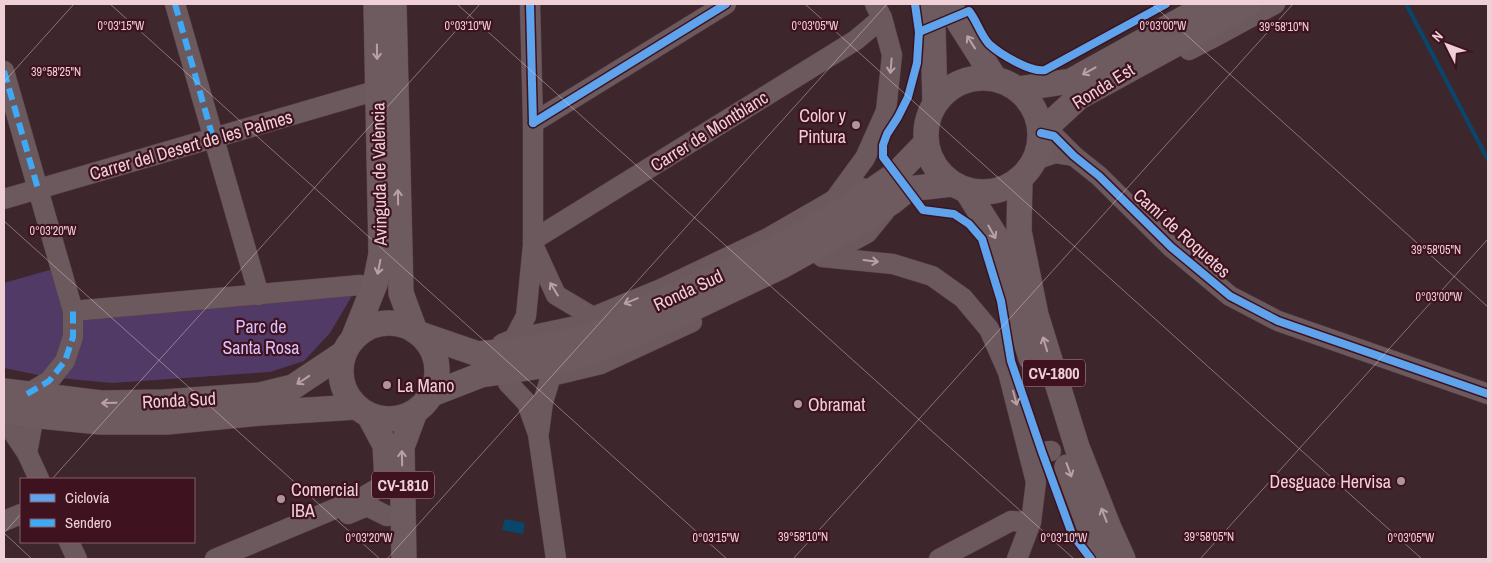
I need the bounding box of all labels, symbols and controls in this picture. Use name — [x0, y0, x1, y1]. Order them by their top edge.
text: 0°03'15"W — [98, 18, 145, 34]
text: 0°03'10"W — [445, 18, 492, 34]
text: 0°03'05"W — [792, 18, 839, 34]
text: 0°03'00"W — [1140, 18, 1187, 34]
text: 39°58'10"N — [1259, 19, 1309, 35]
north arrow — [1422, 20, 1472, 70]
text: N — [1428, 27, 1447, 45]
one-way arrow — [966, 35, 977, 49]
one-way arrow — [372, 44, 382, 60]
one-way arrow — [886, 57, 896, 73]
street label: Ronda Est — [1067, 57, 1139, 115]
text: 39°58'25"N — [31, 64, 81, 80]
one-way arrow — [1083, 66, 1097, 76]
street label: Carrer de Montblanc — [645, 85, 773, 177]
street label: Avinguda de València — [365, 102, 393, 247]
place label: Color y Pintura — [798, 103, 847, 149]
street label: Carrer del Desert de les Palmes — [87, 104, 295, 186]
marker: Color y Pintura — [850, 119, 862, 131]
street label: Camí de Roquetes — [1128, 183, 1236, 283]
one-way arrow — [393, 189, 402, 205]
text: 0°03'20"W — [30, 223, 77, 239]
one-way arrow — [987, 225, 997, 240]
text: 39°58'05"N — [1411, 242, 1461, 258]
one-way arrow — [863, 257, 879, 267]
one-way arrow — [373, 259, 383, 275]
street label: Ronda Sud — [649, 263, 727, 317]
one-way arrow — [549, 282, 560, 296]
text: 0°03'00"W — [1416, 289, 1463, 305]
one-way arrow — [624, 297, 639, 306]
park label: Parc de Santa Rosa — [222, 314, 300, 360]
one-way arrow — [1040, 337, 1050, 353]
road number: CV-1800 — [1023, 359, 1085, 386]
place label: La Mano — [397, 373, 454, 398]
one-way arrow — [296, 375, 310, 385]
marker: La Mano — [381, 379, 393, 391]
street label: Ronda Sud — [141, 386, 217, 414]
one-way arrow — [1011, 389, 1020, 405]
place label: Obramat — [808, 392, 865, 417]
one-way arrow — [101, 398, 118, 408]
marker: Obramat — [792, 398, 804, 410]
one-way arrow — [397, 450, 407, 466]
one-way arrow — [1065, 462, 1074, 477]
place label: Desguace Hervisa — [1270, 469, 1391, 494]
road number: CV-1810 — [372, 472, 434, 498]
marker: Desguace Hervisa — [1395, 475, 1407, 487]
place label: Comercial IBA — [291, 477, 358, 523]
legend — [20, 478, 195, 543]
text: Ciclovía — [65, 487, 110, 508]
marker: Comercial IBA — [275, 493, 287, 505]
one-way arrow — [1099, 507, 1108, 523]
text: Sendero — [65, 512, 112, 533]
text: 39°58'10"N — [778, 529, 828, 545]
text: 39°58'05"N — [1184, 529, 1234, 545]
text: 0°03'20"W — [346, 530, 393, 546]
text: 0°03'15"W — [693, 530, 740, 546]
text: 0°03'10"W — [1041, 530, 1088, 546]
text: 0°03'05"W — [1388, 530, 1435, 546]

